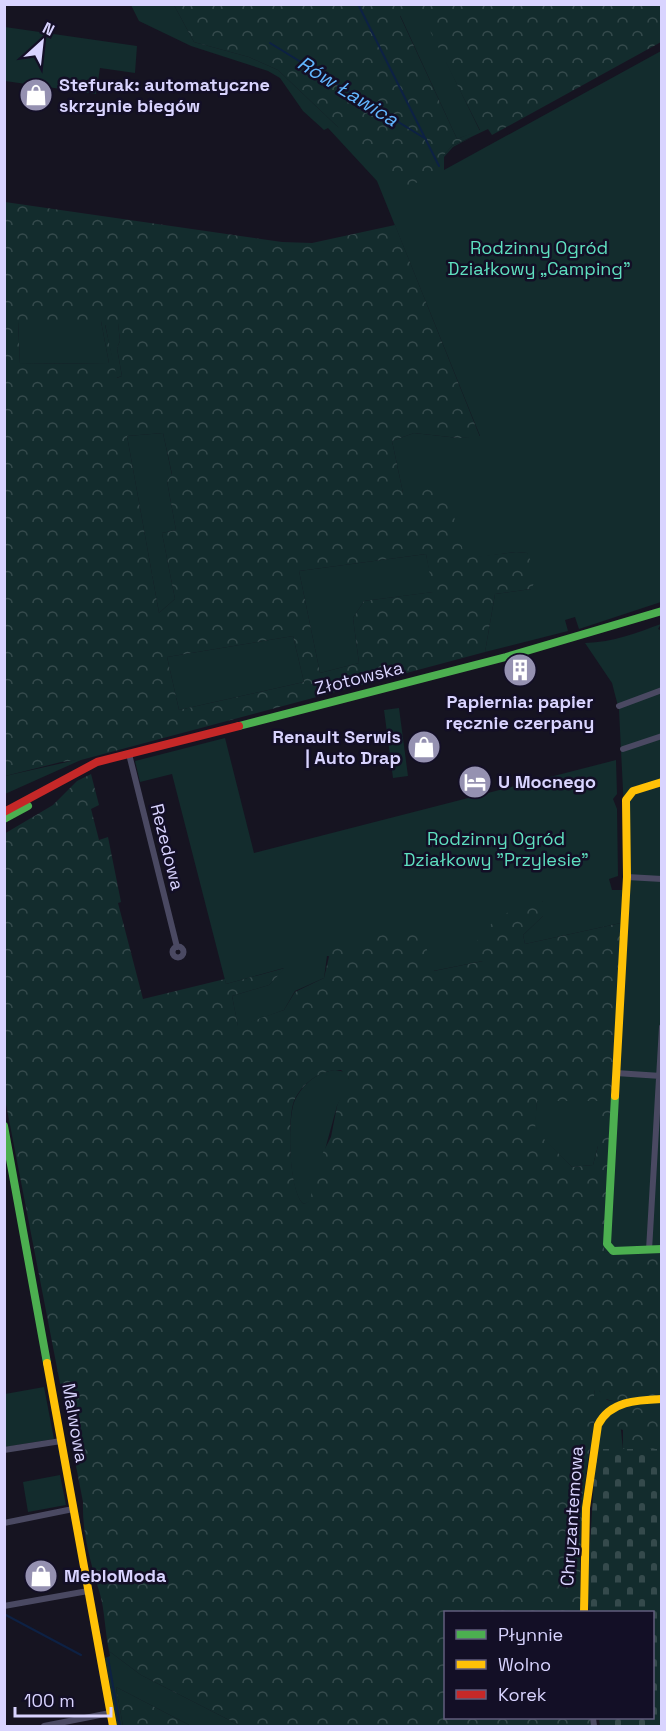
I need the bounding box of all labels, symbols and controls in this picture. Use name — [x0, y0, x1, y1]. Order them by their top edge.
north arrow — [12, 12, 72, 72]
text: N — [39, 17, 58, 41]
water label: Rów Ławica — [293, 50, 403, 132]
place label: Stefurak: automatyczne skrzynie biegów — [59, 73, 270, 117]
shop icon: Stefurak: automatyczne skrzynie biegów — [18, 77, 54, 113]
park label: Rodzinny Ogród Działkowy „Camping” — [447, 236, 631, 280]
building icon: Papiernia: papier ręcznie czerpany — [502, 652, 538, 688]
street label: Złotowska — [312, 655, 405, 700]
place label: Papiernia: papier ręcznie czerpany — [446, 690, 594, 734]
place label: Renault Serwis | Auto Drap — [273, 725, 401, 769]
shop icon: Renault Serwis | Auto Drap — [406, 729, 442, 765]
hotel icon: U Mocnego — [457, 764, 493, 800]
place label: U Mocnego — [498, 770, 596, 793]
street label: Rezedowa — [146, 801, 189, 893]
park label: Rodzinny Ogród Działkowy "Przylesie" — [403, 827, 589, 871]
street label: Malwowa — [57, 1381, 94, 1464]
street label: Chryzantemowa — [555, 1445, 588, 1587]
shop icon: MebloModa — [23, 1558, 59, 1594]
place label: MebloModa — [64, 1564, 167, 1587]
legend — [444, 1611, 654, 1719]
text: Płynnie — [498, 1623, 563, 1646]
text: Wolno — [498, 1653, 551, 1676]
scale bar — [15, 1680, 111, 1718]
text: Korek — [498, 1683, 547, 1706]
text: 100 m — [24, 1689, 75, 1712]

